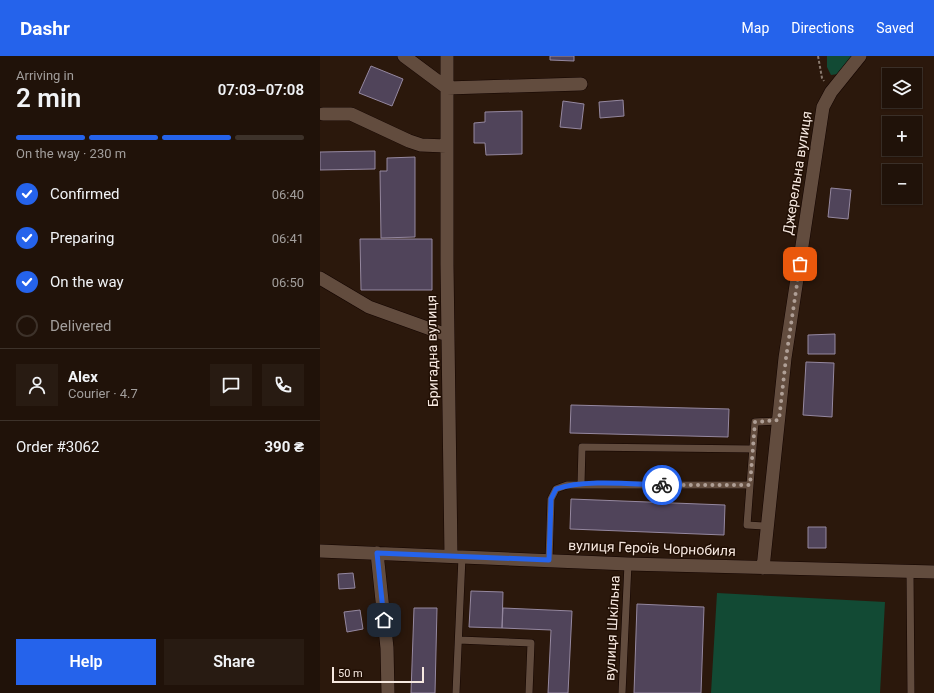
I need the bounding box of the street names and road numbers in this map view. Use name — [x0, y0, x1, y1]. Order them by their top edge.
street label: Джерельна вулиця — [779, 110, 815, 236]
street label: Бригадна вулиця — [423, 295, 441, 407]
street label: вулиця Героїв Чорнобиля — [568, 537, 736, 559]
street label: вулиця Шкільна — [601, 575, 623, 681]

